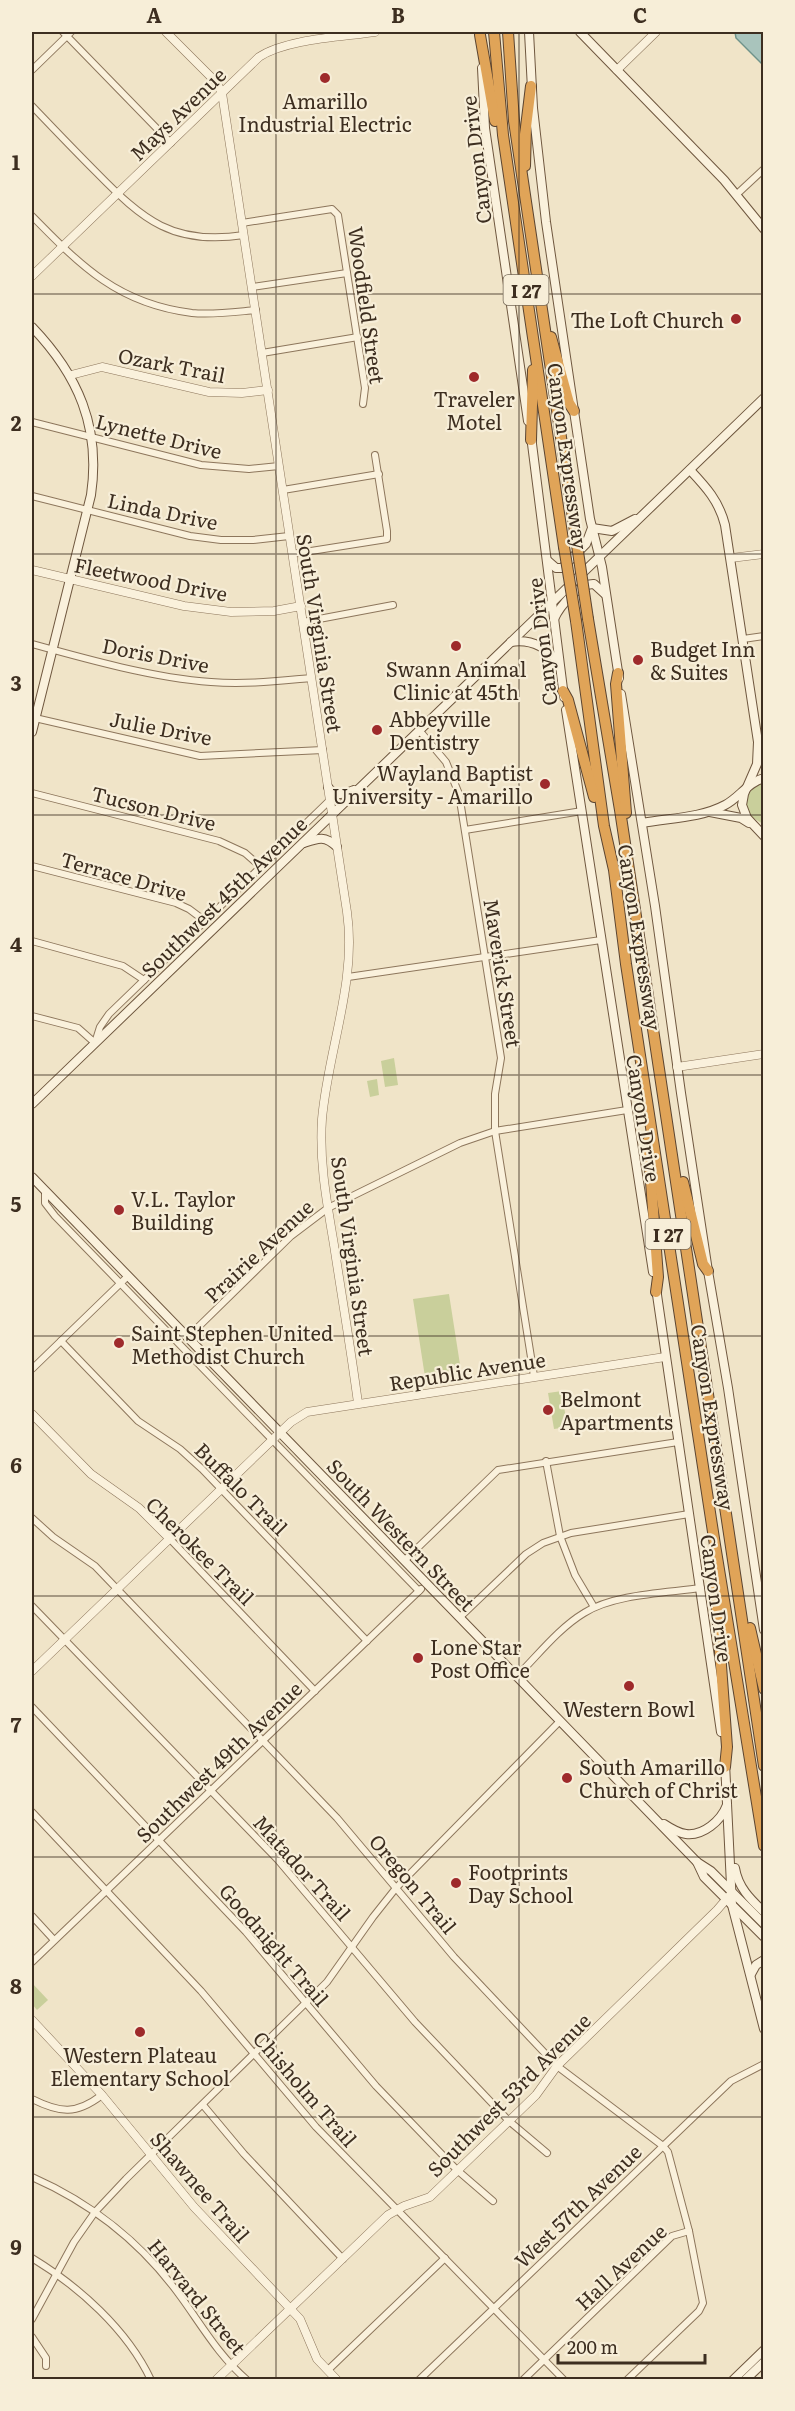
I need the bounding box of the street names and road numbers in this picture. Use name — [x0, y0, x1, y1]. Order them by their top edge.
street label: Mays Avenue — [122, 59, 232, 167]
street label: Canyon Drive — [452, 94, 498, 226]
street label: Woodfield Street — [342, 224, 394, 386]
road number: I 27 — [504, 275, 548, 305]
street label: Ozark Trail — [116, 339, 228, 389]
street label: Canyon Expressway — [541, 361, 597, 552]
street label: Lynette Drive — [93, 405, 225, 465]
street label: Linda Drive — [105, 484, 221, 536]
street label: South Virginia Street — [290, 531, 352, 735]
street label: Fleetwood Drive — [72, 548, 230, 608]
street label: Canyon Drive — [518, 576, 564, 708]
street label: Doris Drive — [100, 629, 212, 679]
street label: Julie Drive — [107, 702, 215, 752]
street label: Tucson Drive — [89, 777, 219, 837]
street label: Southwest 45th Avenue — [133, 808, 313, 984]
street label: Canyon Expressway — [611, 842, 671, 1033]
street label: Terrace Drive — [57, 843, 191, 907]
street label: Maverick Street — [477, 896, 531, 1050]
street label: Canyon Drive — [620, 1052, 670, 1184]
street label: South Virginia Street — [325, 1154, 383, 1358]
street label: Prairie Avenue — [197, 1191, 319, 1309]
road number: I 27 — [646, 1219, 690, 1249]
street label: Canyon Expressway — [684, 1322, 744, 1513]
street label: Republic Avenue — [387, 1343, 547, 1397]
street label: Buffalo Trail — [189, 1435, 296, 1542]
street label: South Western Street — [321, 1451, 483, 1617]
street label: Cherokee Trail — [140, 1489, 262, 1611]
street label: Canyon Drive — [694, 1532, 742, 1664]
street label: Southwest 49th Avenue — [128, 1673, 308, 1849]
street label: Matador Trail — [247, 1807, 359, 1927]
street label: Oregon Trail — [363, 1827, 465, 1940]
street label: Goodnight Trail — [213, 1876, 337, 2012]
street label: Southwest 53rd Avenue — [419, 2005, 597, 2183]
street label: Chisholm Trail — [247, 2023, 365, 2153]
street label: Shawnee Trail — [144, 2124, 258, 2248]
street label: West 57th Avenue — [507, 2136, 647, 2274]
street label: Hall Avenue — [568, 2216, 672, 2316]
street label: Harvard Street — [142, 2232, 254, 2360]

